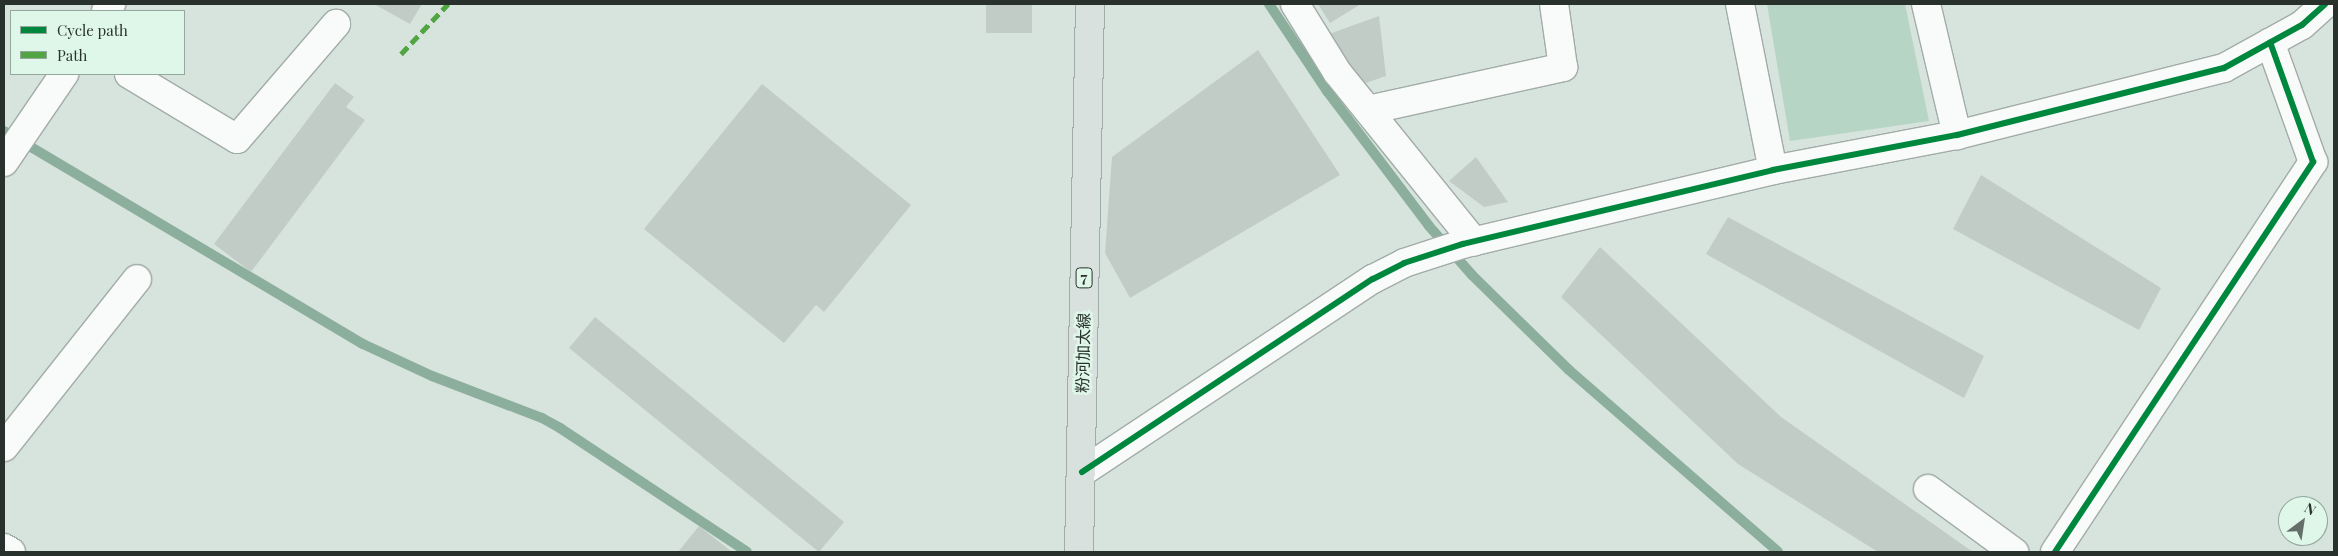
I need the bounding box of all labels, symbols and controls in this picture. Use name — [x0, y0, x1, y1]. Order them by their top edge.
legend — [10, 10, 185, 75]
text: Cycle path — [57, 20, 128, 40]
text: Path — [57, 45, 87, 65]
road number: 7 — [1075, 266, 1093, 290]
street label: 粉河加太線 — [1073, 313, 1093, 393]
north arrow — [2278, 496, 2328, 546]
text: N — [2301, 498, 2320, 519]

